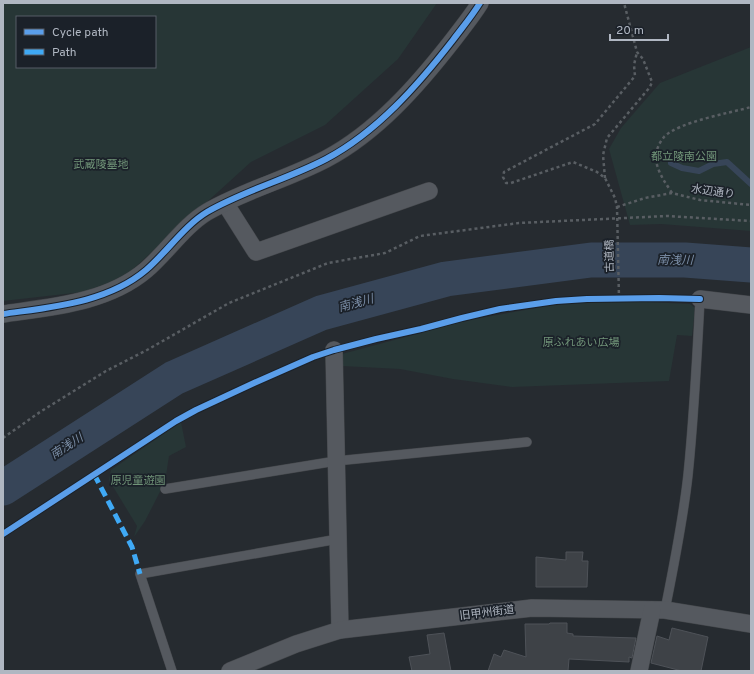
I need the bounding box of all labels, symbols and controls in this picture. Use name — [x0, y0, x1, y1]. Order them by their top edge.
legend — [16, 16, 156, 68]
scale bar — [610, 16, 668, 42]
text: 20 m — [616, 23, 644, 39]
text: Cycle path — [52, 25, 109, 41]
text: Path — [52, 45, 77, 61]
park label: 都立陵南公園 — [651, 150, 717, 164]
park label: 武蔵陵墓地 — [74, 158, 129, 172]
street label: 水辺通り — [690, 182, 736, 202]
street label: 古道橋 — [603, 239, 617, 273]
water label: 南浅川 — [657, 253, 695, 269]
water label: 南浅川 — [337, 291, 377, 316]
park label: 原ふれあい広場 — [543, 336, 620, 350]
water label: 南浅川 — [48, 429, 88, 464]
park label: 原児童遊園 — [111, 474, 166, 488]
street label: 旧甲州街道 — [459, 603, 515, 623]

